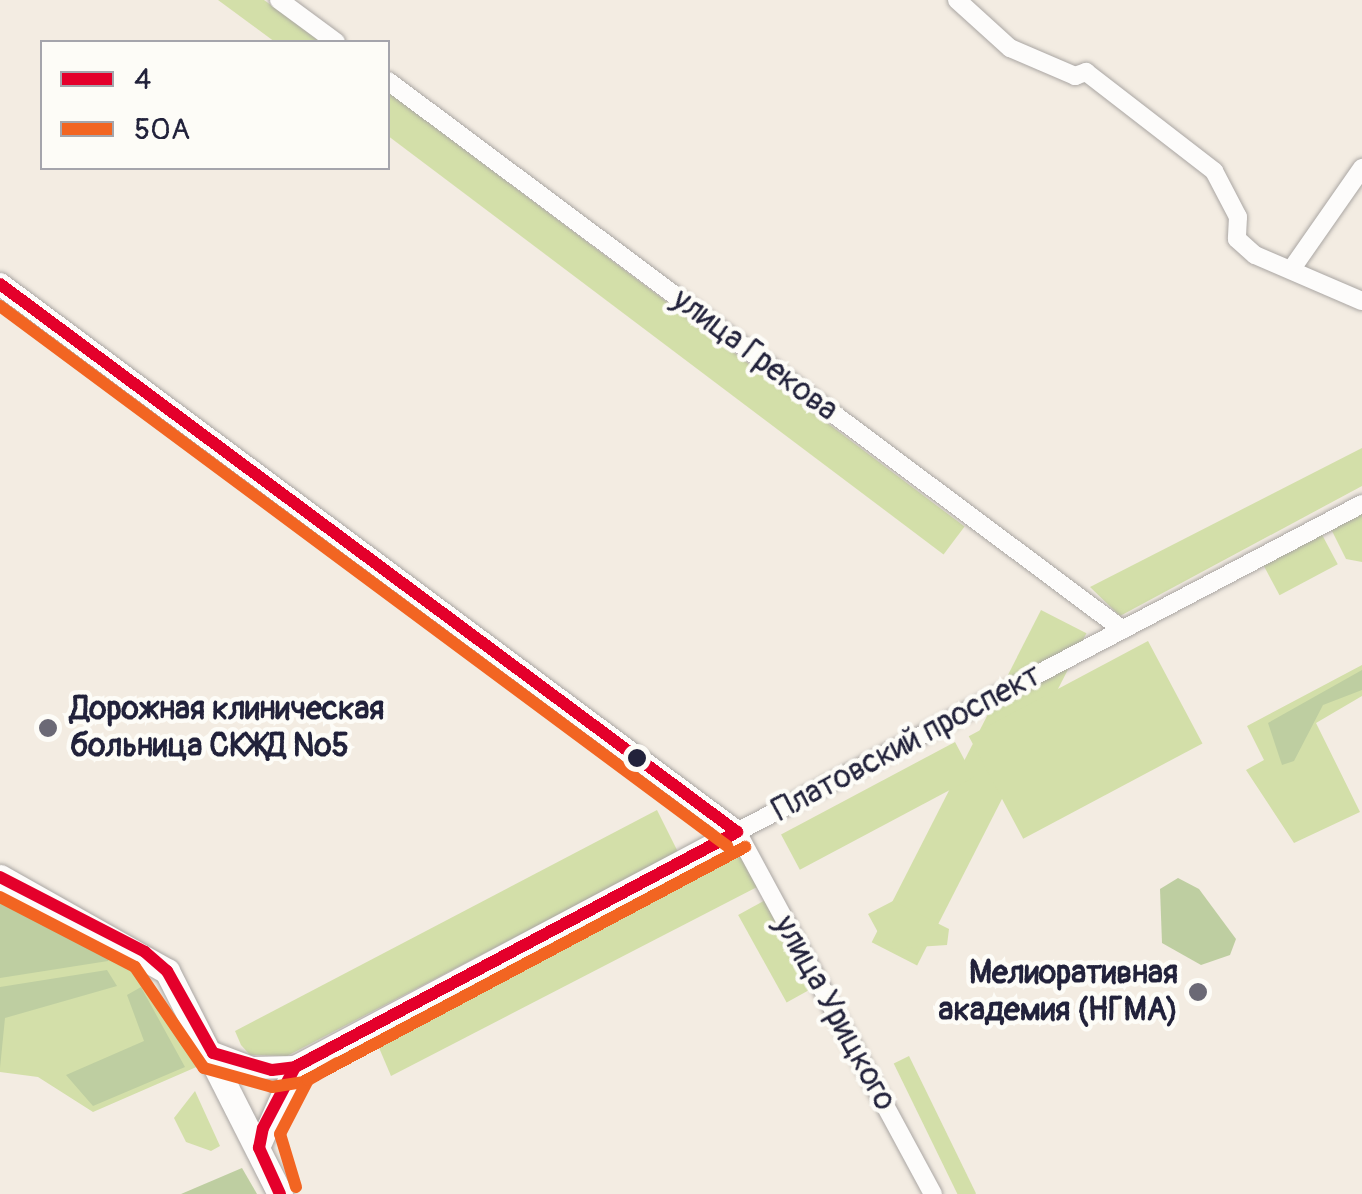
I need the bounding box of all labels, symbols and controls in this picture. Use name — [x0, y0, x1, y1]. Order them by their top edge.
legend — [40, 40, 390, 170]
text: 4 — [134, 61, 151, 98]
text: 50А — [134, 111, 190, 148]
street label: улица Грекова — [665, 280, 845, 430]
street label: Платовский проспект — [766, 656, 1048, 830]
place label: Дорожная клиническая больница СКЖД №5 — [70, 691, 384, 766]
marker: Дорожная клиническая больница СКЖД №5 — [35, 715, 61, 741]
unlabelled marker — [627, 748, 647, 768]
street label: улица Урицкого — [766, 909, 904, 1117]
place label: Мелиоративная академия (НГМА) — [939, 955, 1178, 1030]
marker: Мелиоративная академия (НГМА) — [1187, 981, 1209, 1003]

